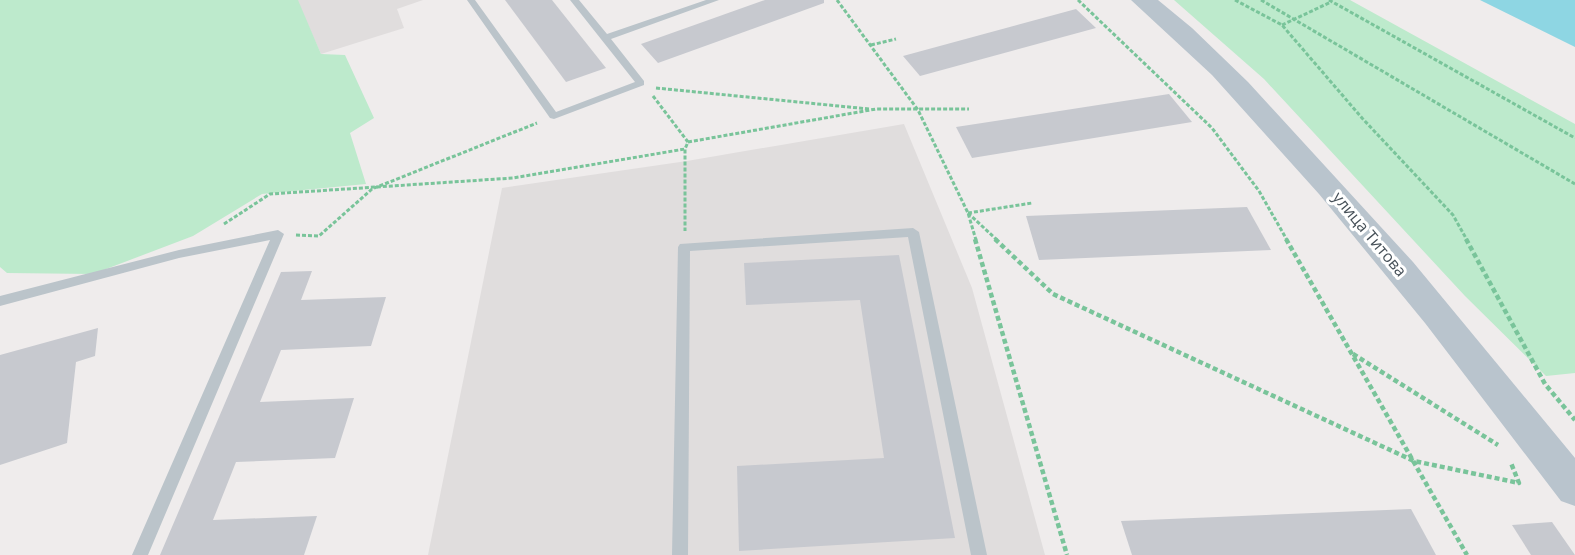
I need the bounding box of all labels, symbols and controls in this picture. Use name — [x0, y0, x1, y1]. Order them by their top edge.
street label: улица Титова — [1328, 187, 1412, 281]

